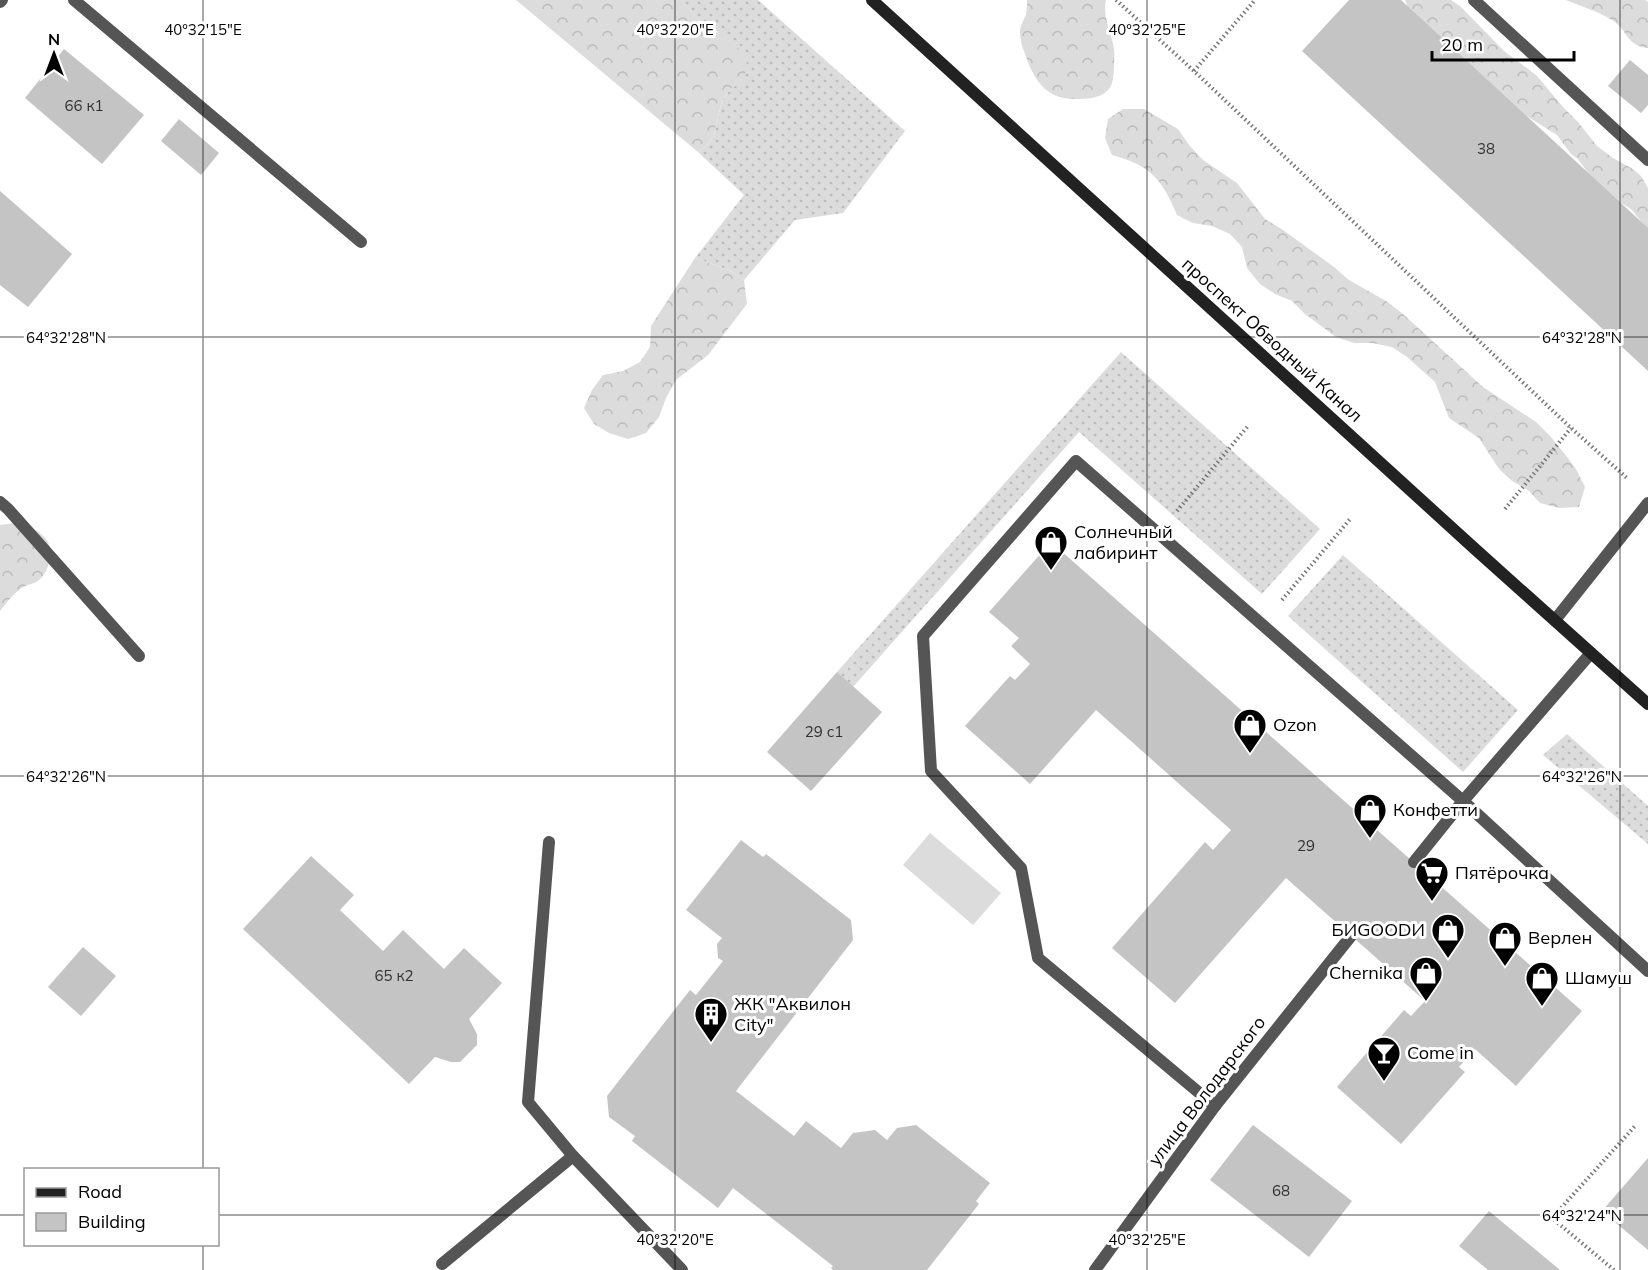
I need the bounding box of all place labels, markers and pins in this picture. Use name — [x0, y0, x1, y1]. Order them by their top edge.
place label: Солнечный лабиринт — [1074, 520, 1173, 564]
shop icon: Солнечный лабиринт — [1033, 524, 1069, 571]
shop icon: Ozon — [1232, 707, 1268, 754]
place label: Ozon — [1273, 713, 1317, 736]
shop icon: Конфетти — [1352, 792, 1388, 839]
place label: Конфетти — [1393, 798, 1478, 821]
supermarket icon: Пятёрочка — [1414, 855, 1450, 902]
place label: Пятёрочка — [1455, 861, 1549, 884]
shop icon: БИGOODИ — [1430, 912, 1466, 959]
place label: БИGOODИ — [1332, 918, 1425, 941]
shop icon: Верлен — [1487, 920, 1523, 967]
place label: Верлен — [1528, 926, 1592, 949]
shop icon: Chernika — [1408, 955, 1444, 1002]
shop icon: Шамуш — [1524, 960, 1560, 1007]
place label: Chernika — [1329, 961, 1403, 984]
place label: Шамуш — [1565, 966, 1632, 989]
place label: ЖК "Аквилон City" — [734, 992, 851, 1036]
building icon: ЖК "Аквилон City" — [693, 996, 729, 1043]
bar icon: Come in — [1366, 1035, 1402, 1082]
place label: Come in — [1407, 1041, 1474, 1064]

